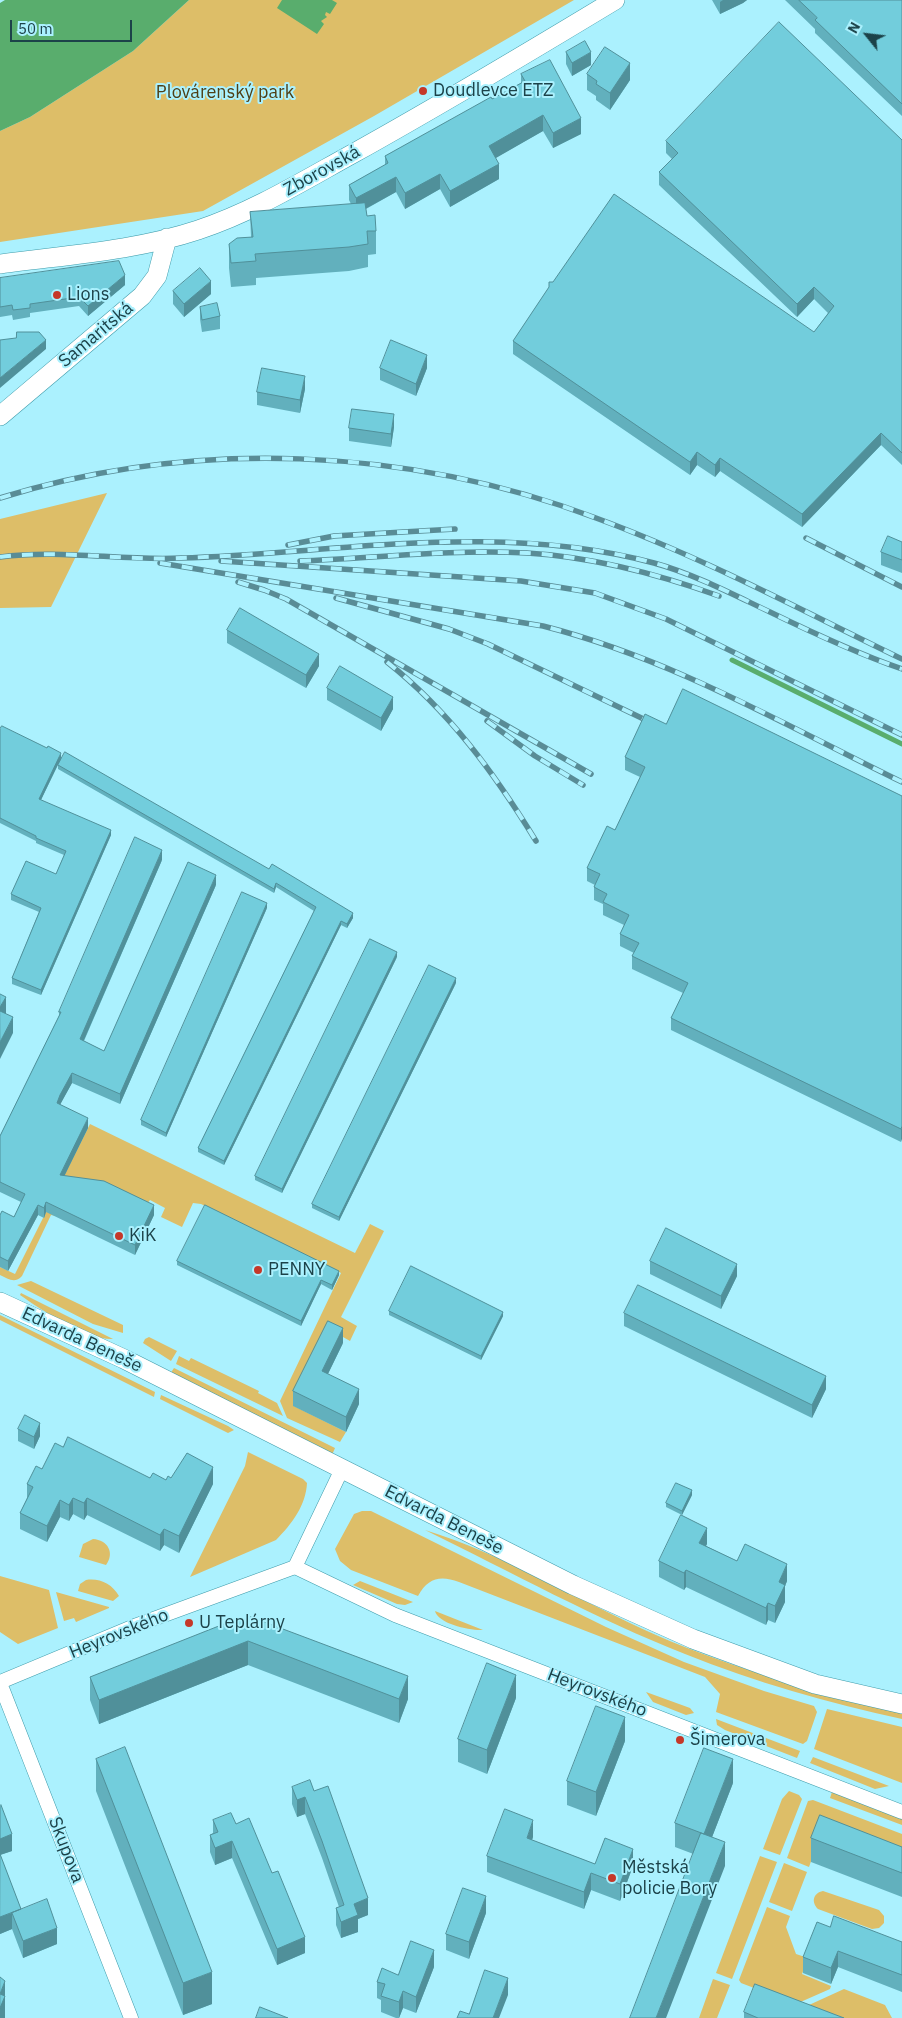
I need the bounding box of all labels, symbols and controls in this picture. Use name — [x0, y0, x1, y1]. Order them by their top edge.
scale bar — [12, 10, 135, 42]
north arrow — [842, 10, 892, 60]
text: 50 m — [18, 19, 53, 38]
text: N — [844, 19, 864, 37]
place label: Doudlevce ETZ — [433, 80, 553, 102]
park label: Plovárenský park — [156, 82, 294, 104]
marker: Doudlevce ETZ — [417, 85, 429, 97]
street label: Zborovská — [280, 141, 364, 201]
place label: Lions — [67, 284, 110, 306]
marker: Lions — [51, 289, 63, 301]
street label: Samaritská — [54, 298, 138, 372]
place label: KiK — [129, 1225, 156, 1247]
marker: KiK — [113, 1230, 125, 1242]
place label: PENNY — [268, 1259, 326, 1281]
marker: PENNY — [252, 1264, 264, 1276]
street label: Edvarda Beneše — [18, 1303, 146, 1377]
street label: Edvarda Beneše — [381, 1481, 507, 1559]
street label: Heyrovského — [66, 1604, 172, 1664]
place label: U Teplárny — [199, 1612, 285, 1634]
marker: U Teplárny — [183, 1617, 195, 1629]
street label: Heyrovského — [544, 1664, 650, 1722]
place label: Šimerova — [690, 1729, 765, 1751]
marker: Šimerova — [674, 1734, 686, 1746]
street label: Skupova — [44, 1814, 88, 1886]
place label: Městská policie Bory — [622, 1857, 717, 1900]
marker: Městská policie Bory — [606, 1872, 618, 1884]

